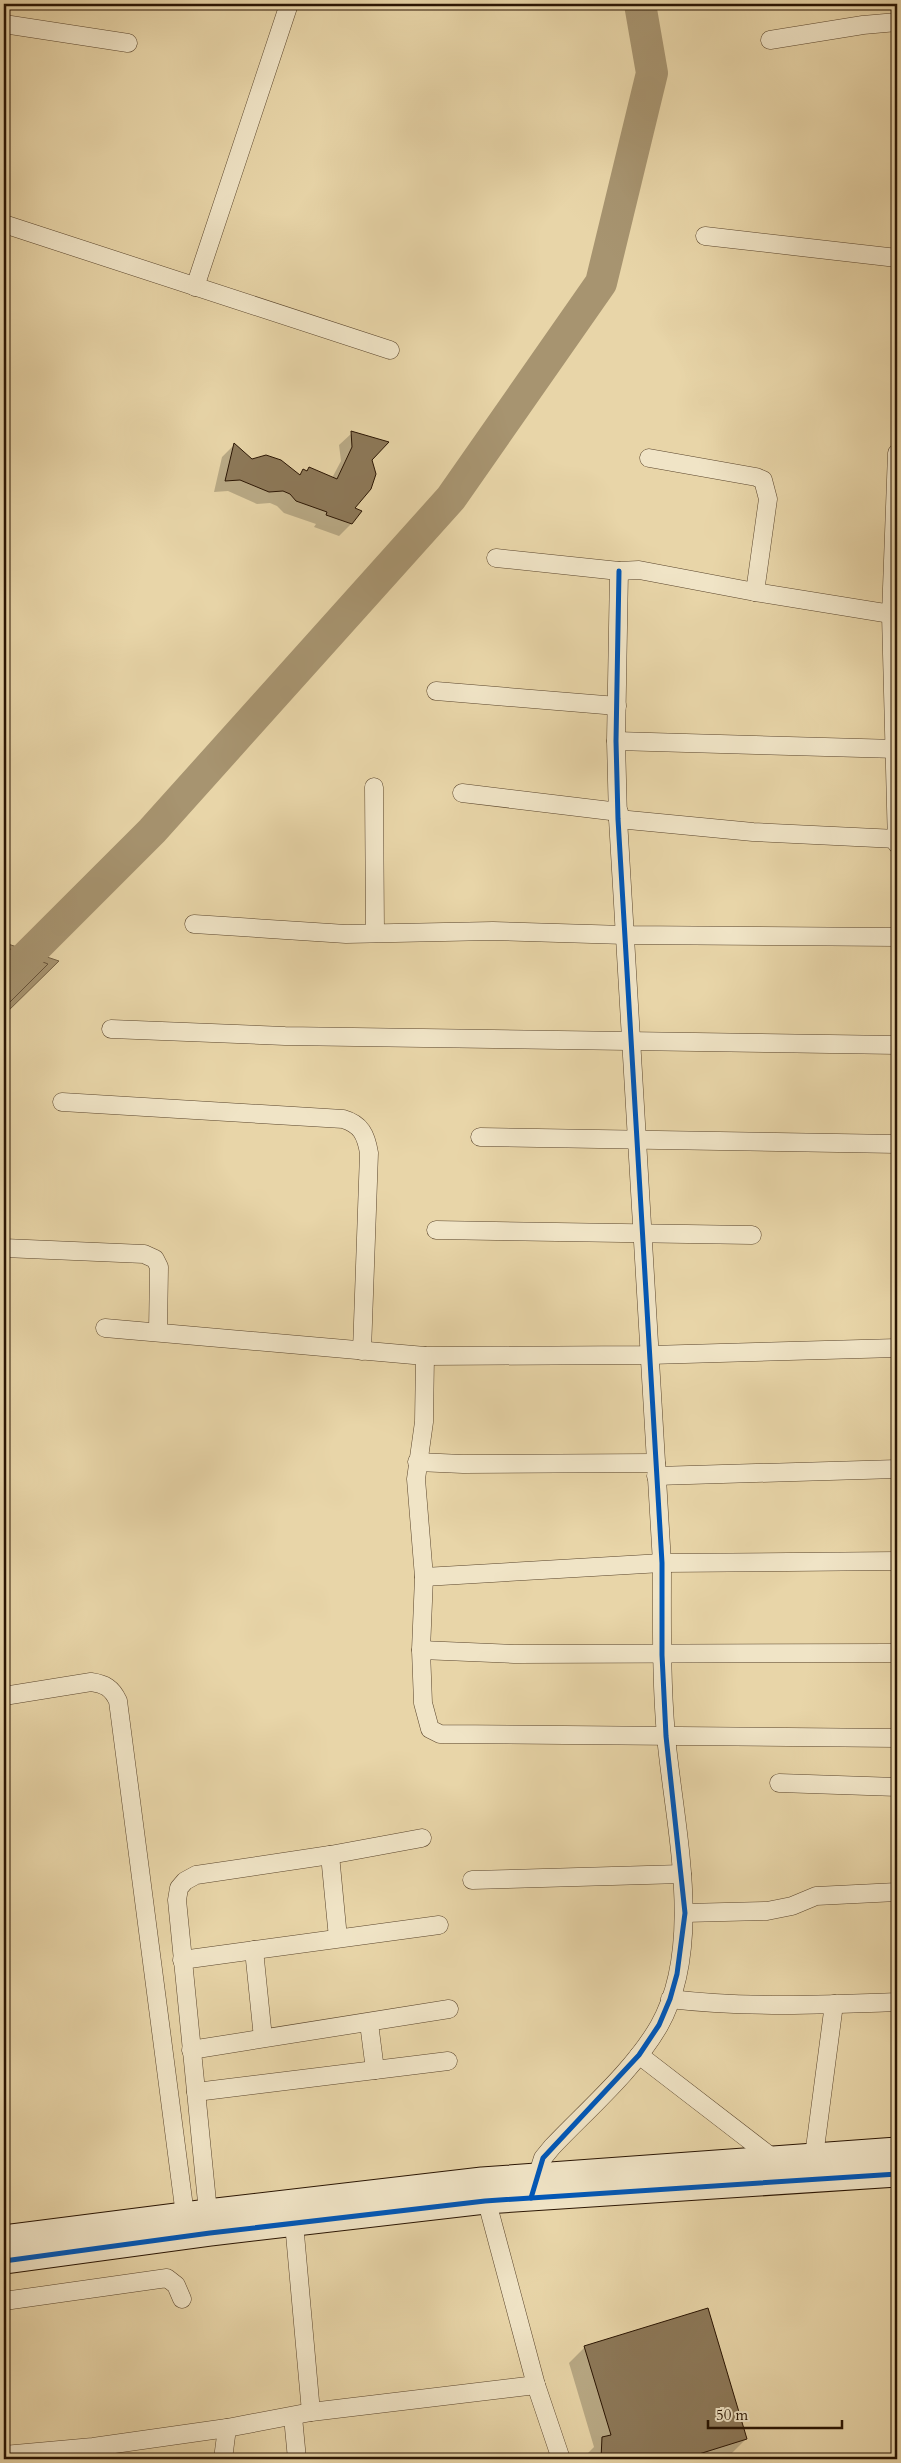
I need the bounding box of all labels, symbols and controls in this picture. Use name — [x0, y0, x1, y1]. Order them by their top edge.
scale bar — [708, 2398, 842, 2430]
text: 50 m — [716, 2405, 748, 2425]

